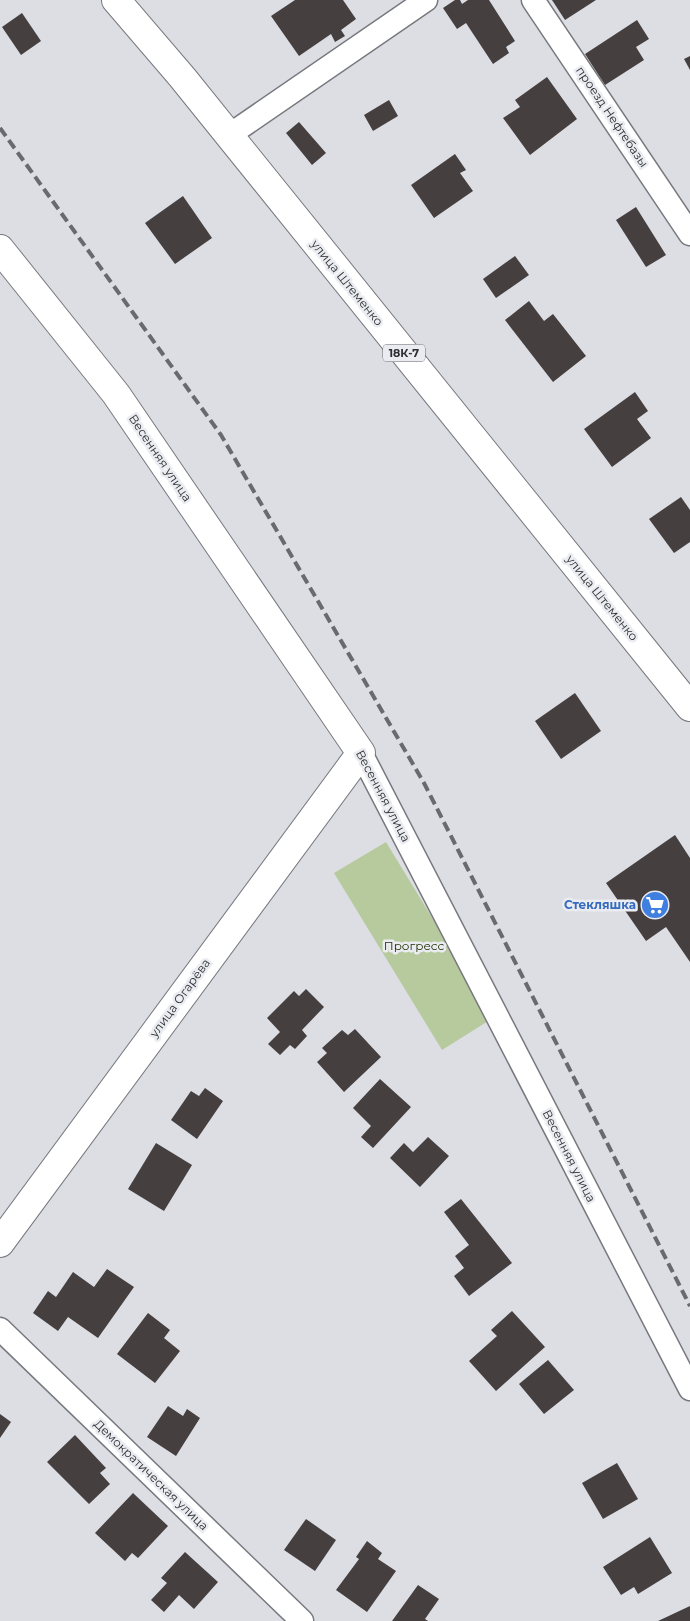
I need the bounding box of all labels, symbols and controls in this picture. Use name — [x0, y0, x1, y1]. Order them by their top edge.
street label: проезд Нефтебазы — [573, 63, 652, 170]
street label: улица Штеменко — [308, 236, 387, 329]
road number: 18К-7 — [383, 344, 425, 362]
street label: Весенняя улица — [126, 411, 195, 504]
street label: улица Штеменко — [563, 551, 642, 644]
street label: Весенняя улица — [353, 747, 414, 844]
supermarket icon: Стекляшка — [640, 890, 670, 920]
place label: Стекляшка — [564, 897, 636, 912]
park label: Прогресс — [384, 938, 444, 953]
street label: улица Огарёва — [145, 955, 213, 1041]
street label: Весенняя улица — [540, 1107, 599, 1205]
street label: Демократическая улица — [91, 1416, 212, 1533]

